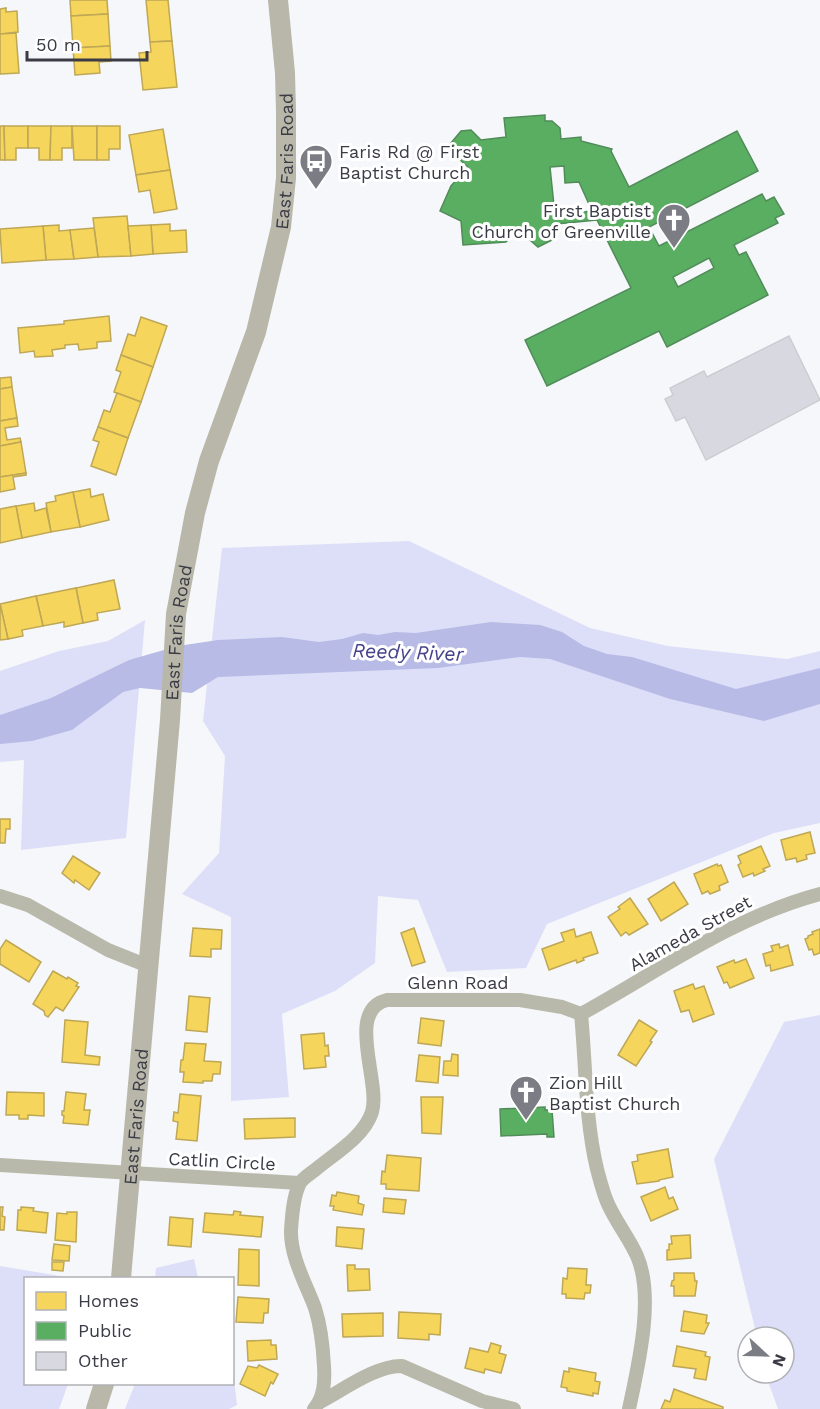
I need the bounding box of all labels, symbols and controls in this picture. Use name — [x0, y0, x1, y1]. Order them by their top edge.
scale bar — [27, 24, 147, 62]
text: 50 m — [36, 34, 81, 55]
street label: East Faris Road — [270, 93, 297, 231]
place label: Faris Rd @ First Baptist Church — [339, 141, 480, 183]
bus stop icon: Faris Rd @ First Baptist Church — [298, 143, 334, 190]
place label: First Baptist Church of Greenville — [472, 200, 651, 242]
church icon: First Baptist Church of Greenville — [656, 202, 692, 249]
street label: East Faris Road — [161, 563, 196, 701]
water label: Reedy River — [352, 638, 465, 666]
street label: Alameda Street — [625, 891, 755, 975]
street label: Glenn Road — [407, 972, 509, 993]
street label: East Faris Road — [119, 1048, 152, 1186]
place label: Zion Hill Baptist Church — [549, 1072, 680, 1114]
church icon: Zion Hill Baptist Church — [508, 1074, 544, 1121]
street label: Catlin Circle — [168, 1148, 276, 1174]
legend — [24, 1277, 234, 1385]
text: Homes — [78, 1290, 139, 1311]
text: Public — [78, 1320, 132, 1341]
north arrow — [736, 1325, 796, 1385]
text: Other — [78, 1350, 128, 1371]
text: N — [768, 1351, 790, 1369]

